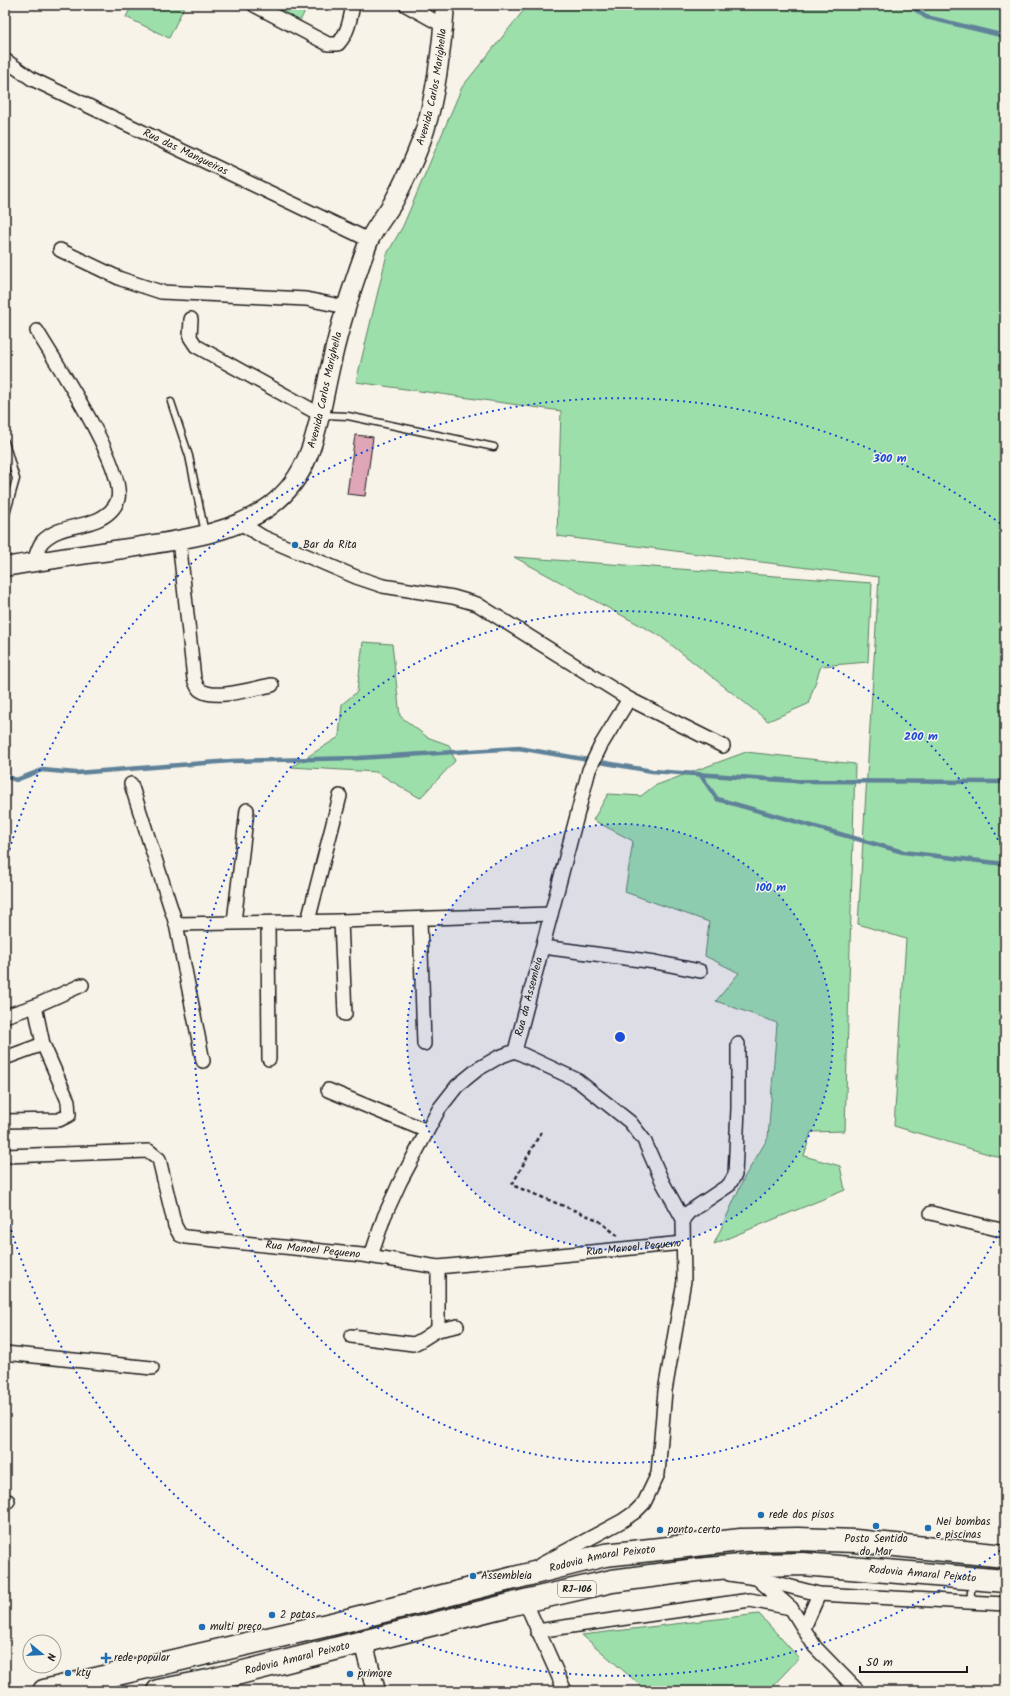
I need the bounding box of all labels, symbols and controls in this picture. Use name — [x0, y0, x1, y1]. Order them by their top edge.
street label: Avenida Carlos Marighella — [411, 28, 452, 148]
street label: Rua das Mangueiras — [140, 124, 231, 180]
street label: Avenida Carlos Marighella — [303, 330, 348, 451]
text: 300 m — [872, 449, 907, 468]
place label: Bar da Rita — [303, 536, 357, 554]
marker: Bar da Rita — [290, 540, 300, 550]
text: 200 m — [904, 727, 938, 746]
text: 100 m — [756, 878, 786, 897]
street label: Rua da Assemleia — [510, 955, 548, 1039]
centre of rings — [613, 1030, 627, 1044]
street label: Rua Manoel Pequeno — [585, 1234, 682, 1261]
street label: Rua Manoel Pequeno — [265, 1236, 361, 1264]
place label: rede dos pisos — [769, 1506, 835, 1524]
marker: rede dos pisos — [756, 1510, 766, 1520]
place label: Nei bombas e piscinas — [936, 1513, 991, 1544]
place label: ponto certo — [667, 1521, 720, 1539]
marker: Posto Sentido do Mar — [871, 1521, 881, 1531]
marker: Nei bombas e piscinas — [923, 1523, 933, 1533]
marker: ponto certo — [655, 1525, 665, 1535]
place label: Posto Sentido do Mar — [844, 1530, 908, 1561]
street label: Rodovia Amaral Peixoto — [547, 1540, 656, 1578]
street label: Rodovia Amaral Peixoto — [868, 1561, 977, 1588]
place label: Assembleia — [481, 1567, 532, 1585]
marker: Assembleia — [468, 1571, 478, 1581]
road number: RJ-106 — [558, 1581, 596, 1597]
place label: 2 patas — [280, 1606, 316, 1624]
marker: 2 patas — [267, 1610, 277, 1620]
place label: multi preço — [210, 1618, 262, 1636]
marker: multi preço — [197, 1622, 207, 1632]
north arrow — [22, 1634, 62, 1674]
street label: Rodovia Amaral Peixoto — [243, 1637, 352, 1680]
scale bar — [860, 1648, 967, 1674]
place label: rede popular — [114, 1649, 171, 1667]
text: N — [41, 1651, 60, 1663]
marker: rede popular — [101, 1653, 111, 1663]
text: 50 m — [866, 1653, 893, 1672]
place label: kty — [76, 1664, 91, 1682]
place label: primore — [357, 1665, 392, 1683]
marker: kty — [63, 1668, 73, 1678]
marker: primore — [345, 1669, 355, 1679]

